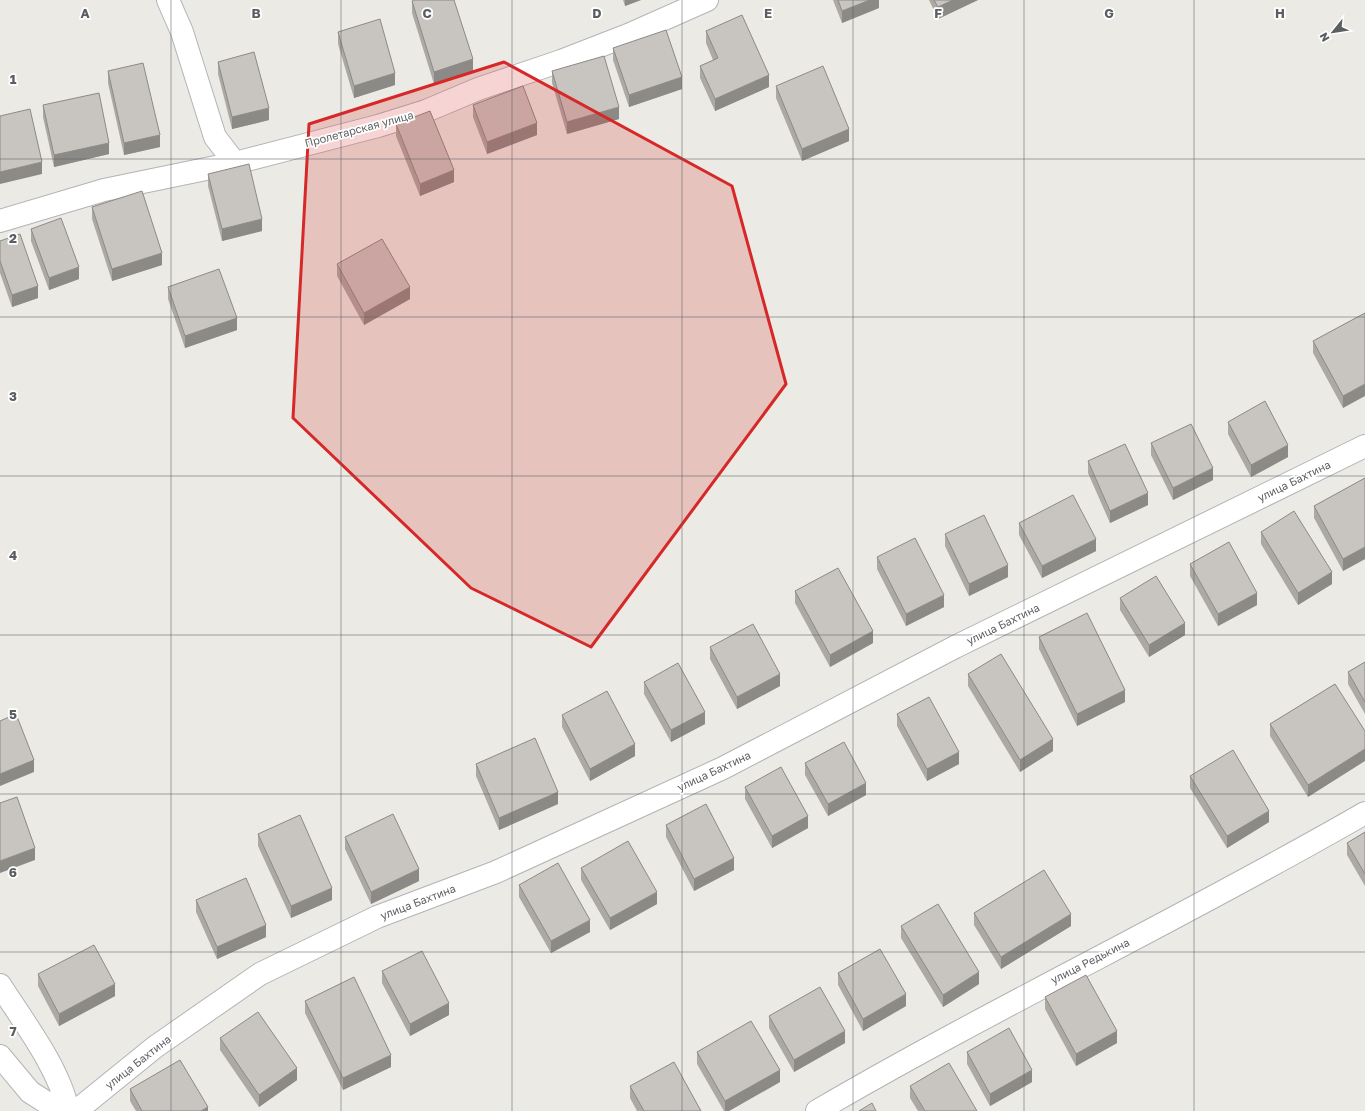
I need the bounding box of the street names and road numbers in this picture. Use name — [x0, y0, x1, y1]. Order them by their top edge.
street label: Пролетарская улица — [303, 108, 415, 149]
street label: улица Бахтина — [1255, 457, 1332, 504]
street label: улица Бахтина — [964, 600, 1041, 647]
street label: улица Бахтина — [675, 748, 753, 793]
street label: улица Бахтина — [378, 881, 457, 922]
street label: улица Редькина — [1048, 935, 1131, 986]
street label: улица Бахтина — [102, 1032, 173, 1091]

